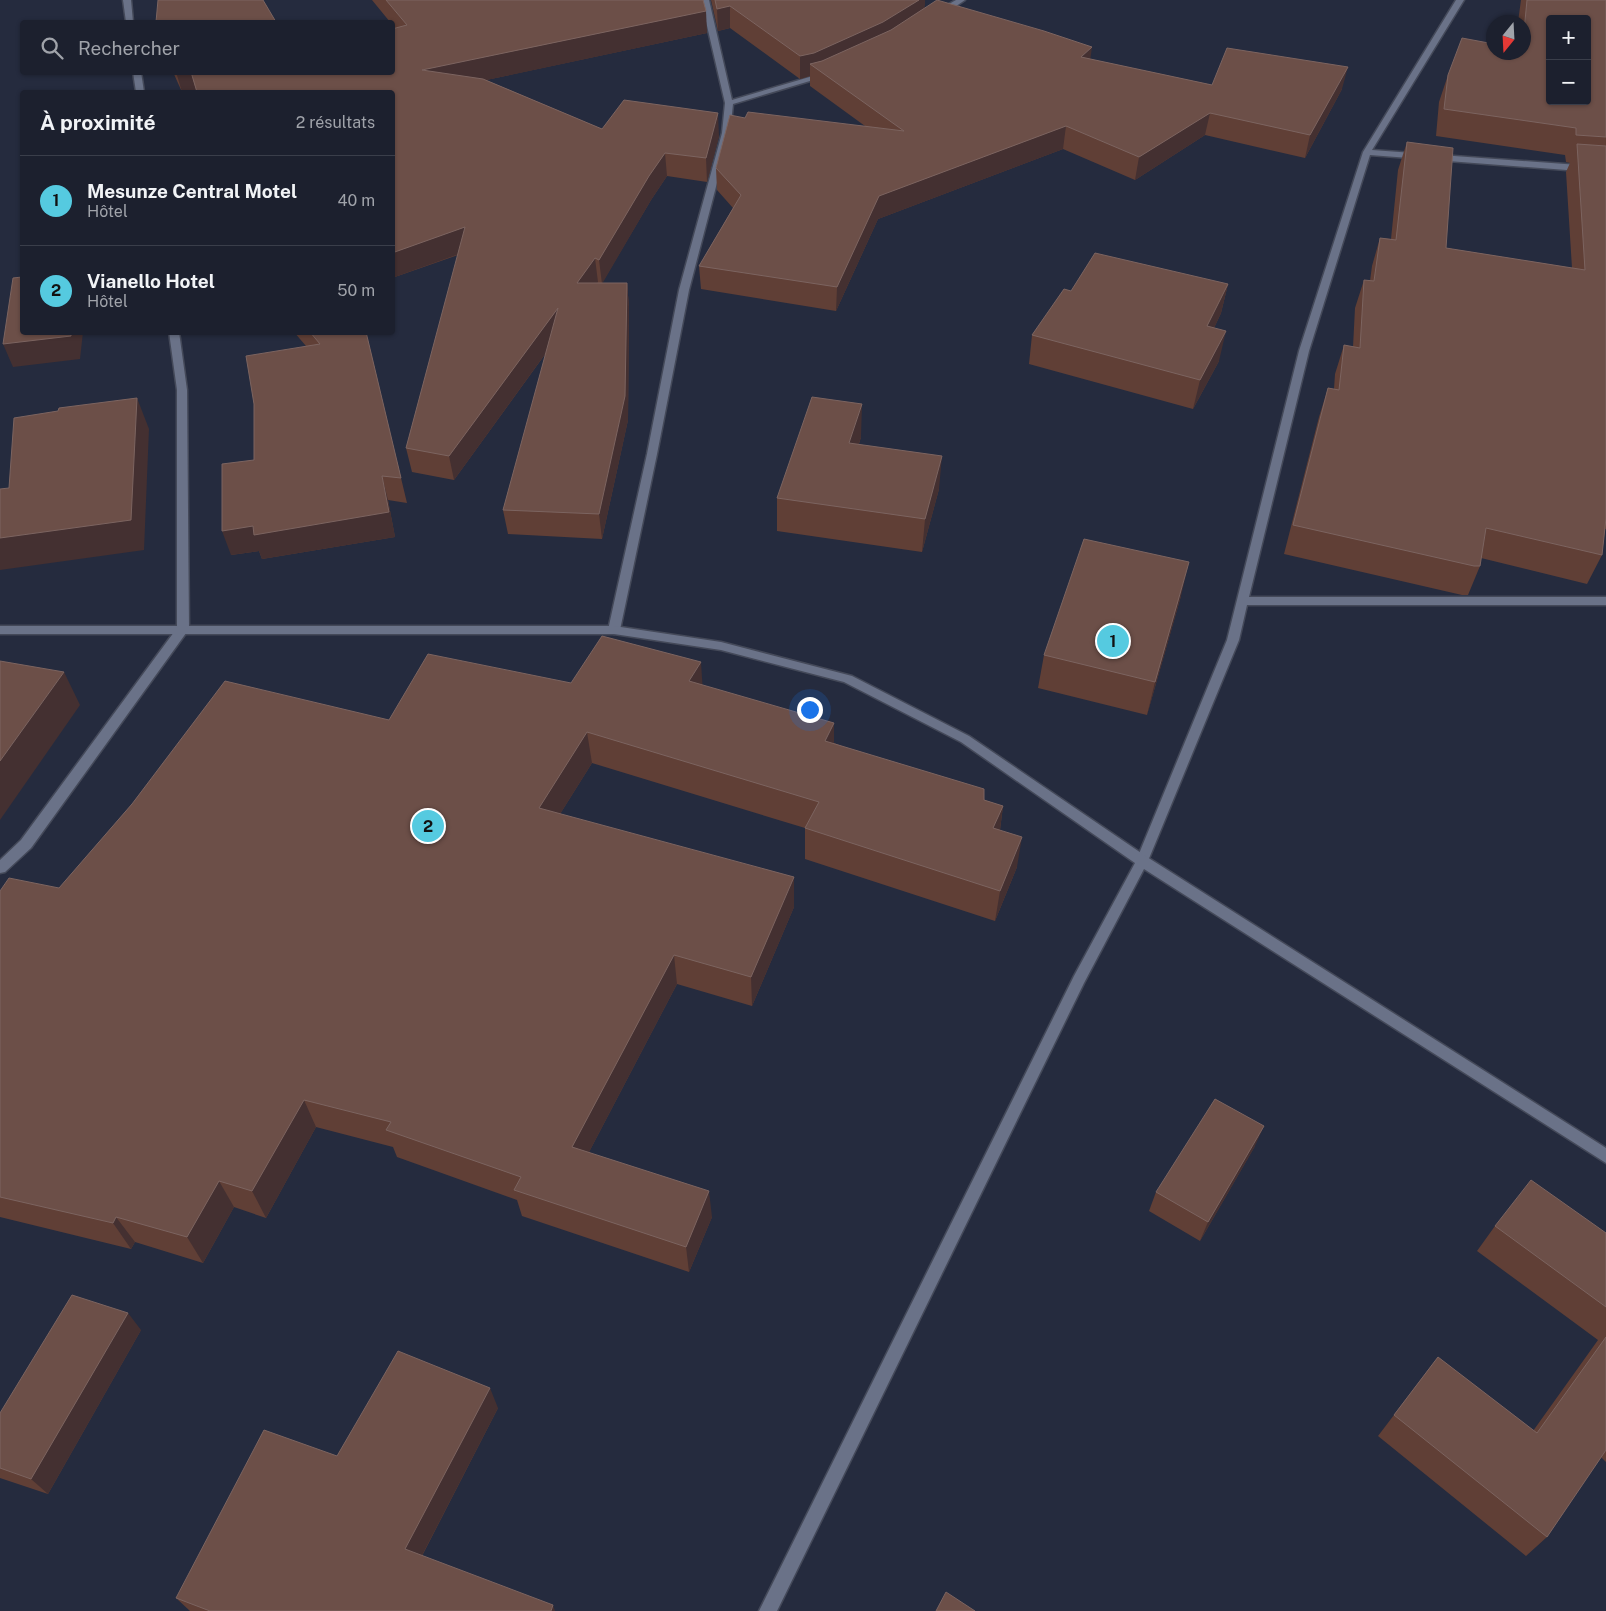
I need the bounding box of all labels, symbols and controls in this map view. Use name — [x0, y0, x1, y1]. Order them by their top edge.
north arrow — [1486, 15, 1531, 60]
map controls — [1546, 15, 1591, 105]
button: + — [1546, 15, 1591, 60]
search box — [20, 20, 395, 75]
icon: search — [38, 34, 66, 62]
text: Rechercher — [78, 37, 180, 59]
button: − — [1546, 60, 1591, 105]
text: À proximité — [40, 110, 156, 135]
text: 2 résultats — [296, 113, 375, 132]
text: Mesunze Central Motel — [87, 180, 297, 202]
text: 1 — [53, 191, 59, 210]
text: 40 m — [337, 191, 375, 210]
text: Hôtel — [87, 202, 128, 221]
text: Vianello Hotel — [87, 270, 215, 292]
text: 2 — [51, 281, 61, 300]
text: 50 m — [337, 281, 375, 300]
text: Hôtel — [87, 292, 128, 311]
pin: 1 — [1097, 622, 1129, 660]
your location — [797, 697, 823, 723]
pin: 2 — [412, 807, 444, 845]

